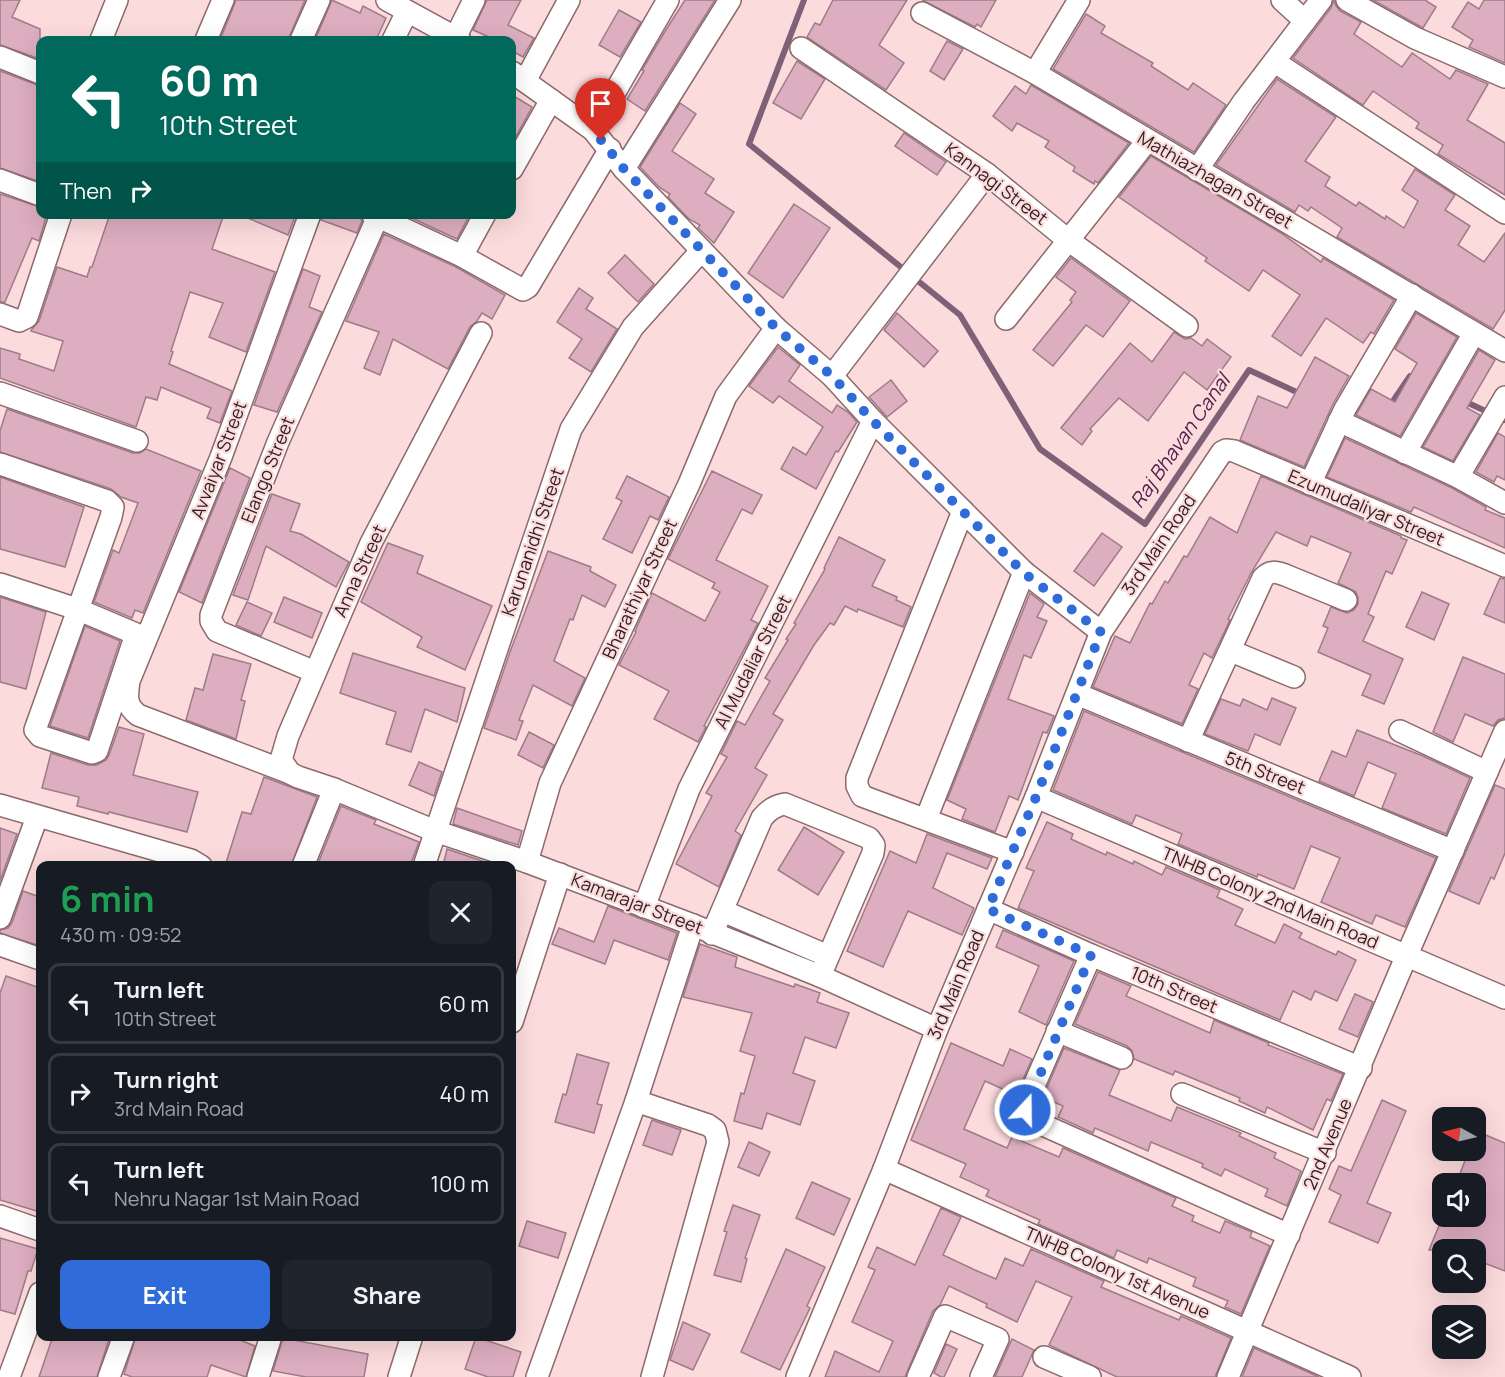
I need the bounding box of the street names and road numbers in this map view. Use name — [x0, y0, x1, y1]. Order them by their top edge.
street label: Mathiazhagan Street — [1134, 125, 1297, 233]
street label: Kannagi Street — [940, 136, 1053, 230]
street label: Avvaiyar Street — [185, 397, 252, 522]
street label: Elango Street — [235, 413, 299, 526]
street label: Ezumudaliyar Street — [1285, 463, 1448, 551]
street label: Karunanidhi Street — [495, 464, 569, 619]
street label: 3rd Main Road — [1116, 489, 1201, 600]
street label: Bharathiyar Street — [596, 515, 682, 663]
street label: Anna Street — [327, 521, 391, 621]
street label: Al Mudaliar Street — [708, 591, 796, 733]
street label: 5th Street — [1222, 745, 1309, 799]
street label: TNHB Colony 2nd Main Road — [1158, 840, 1382, 954]
street label: Kamarajar Street — [568, 867, 707, 939]
street label: 3rd Main Road — [921, 926, 989, 1043]
street label: 10th Street — [1127, 960, 1222, 1018]
street label: 2nd Avenue — [1297, 1094, 1357, 1193]
street label: TNHB Colony 1st Avenue — [1021, 1220, 1214, 1324]

